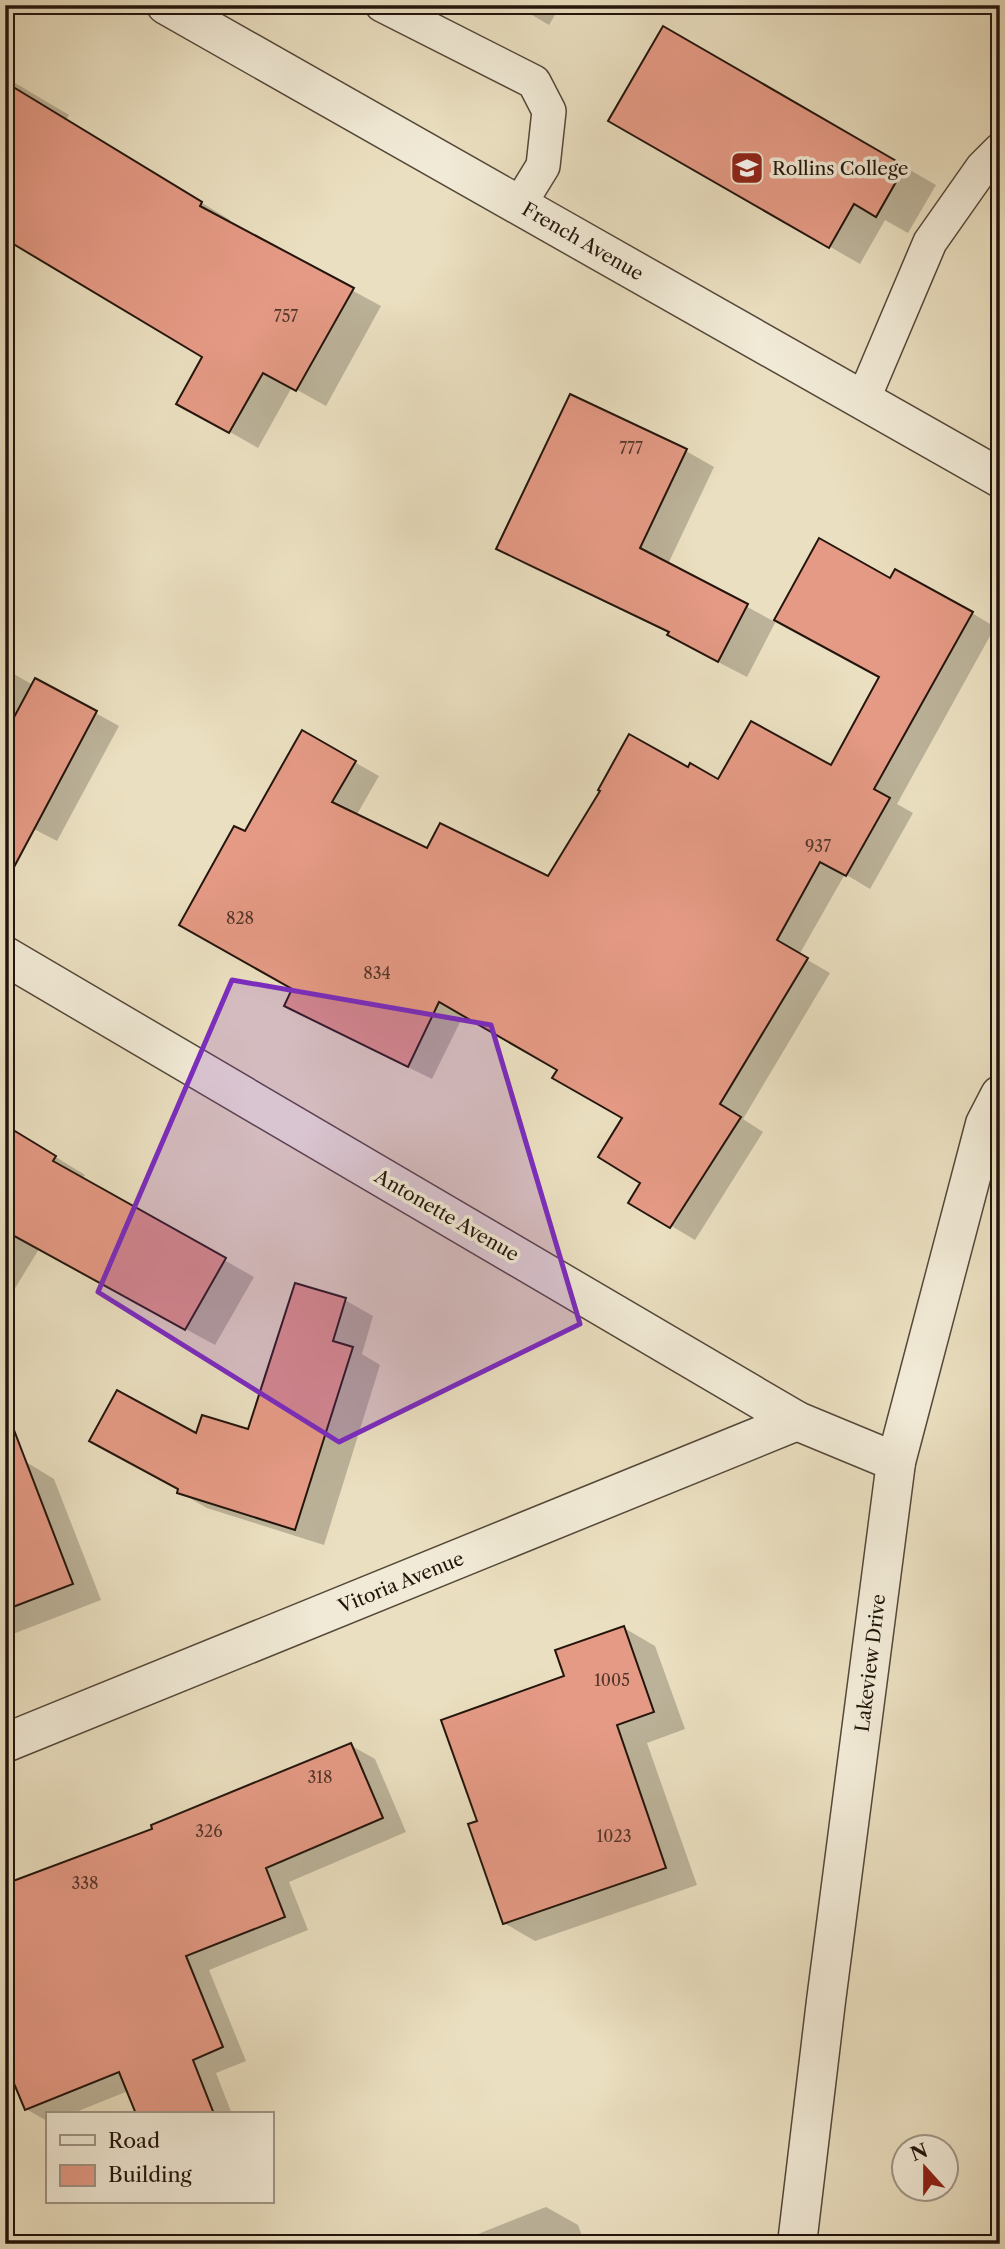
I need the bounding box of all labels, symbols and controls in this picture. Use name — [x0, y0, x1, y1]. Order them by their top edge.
school or university icon: Rollins College — [728, 149, 766, 187]
place label: Rollins College — [772, 157, 909, 180]
street label: French Avenue — [518, 197, 648, 285]
house number: 757 — [274, 306, 298, 326]
house number: 777 — [619, 438, 643, 458]
house number: 937 — [805, 836, 831, 856]
house number: 828 — [226, 908, 254, 928]
house number: 834 — [363, 963, 391, 983]
street label: Antonette Avenue — [370, 1164, 523, 1266]
street label: Vitoria Avenue — [334, 1547, 467, 1618]
street label: Lakeview Drive — [851, 1593, 890, 1733]
house number: 1005 — [594, 1670, 630, 1690]
house number: 318 — [307, 1767, 333, 1787]
house number: 326 — [195, 1821, 223, 1841]
house number: 1023 — [597, 1826, 631, 1846]
house number: 338 — [71, 1873, 99, 1893]
legend — [46, 2112, 273, 2204]
text: Road — [108, 2128, 160, 2153]
north arrow — [890, 2134, 960, 2204]
text: N — [907, 2139, 931, 2166]
text: Building — [108, 2162, 193, 2187]

